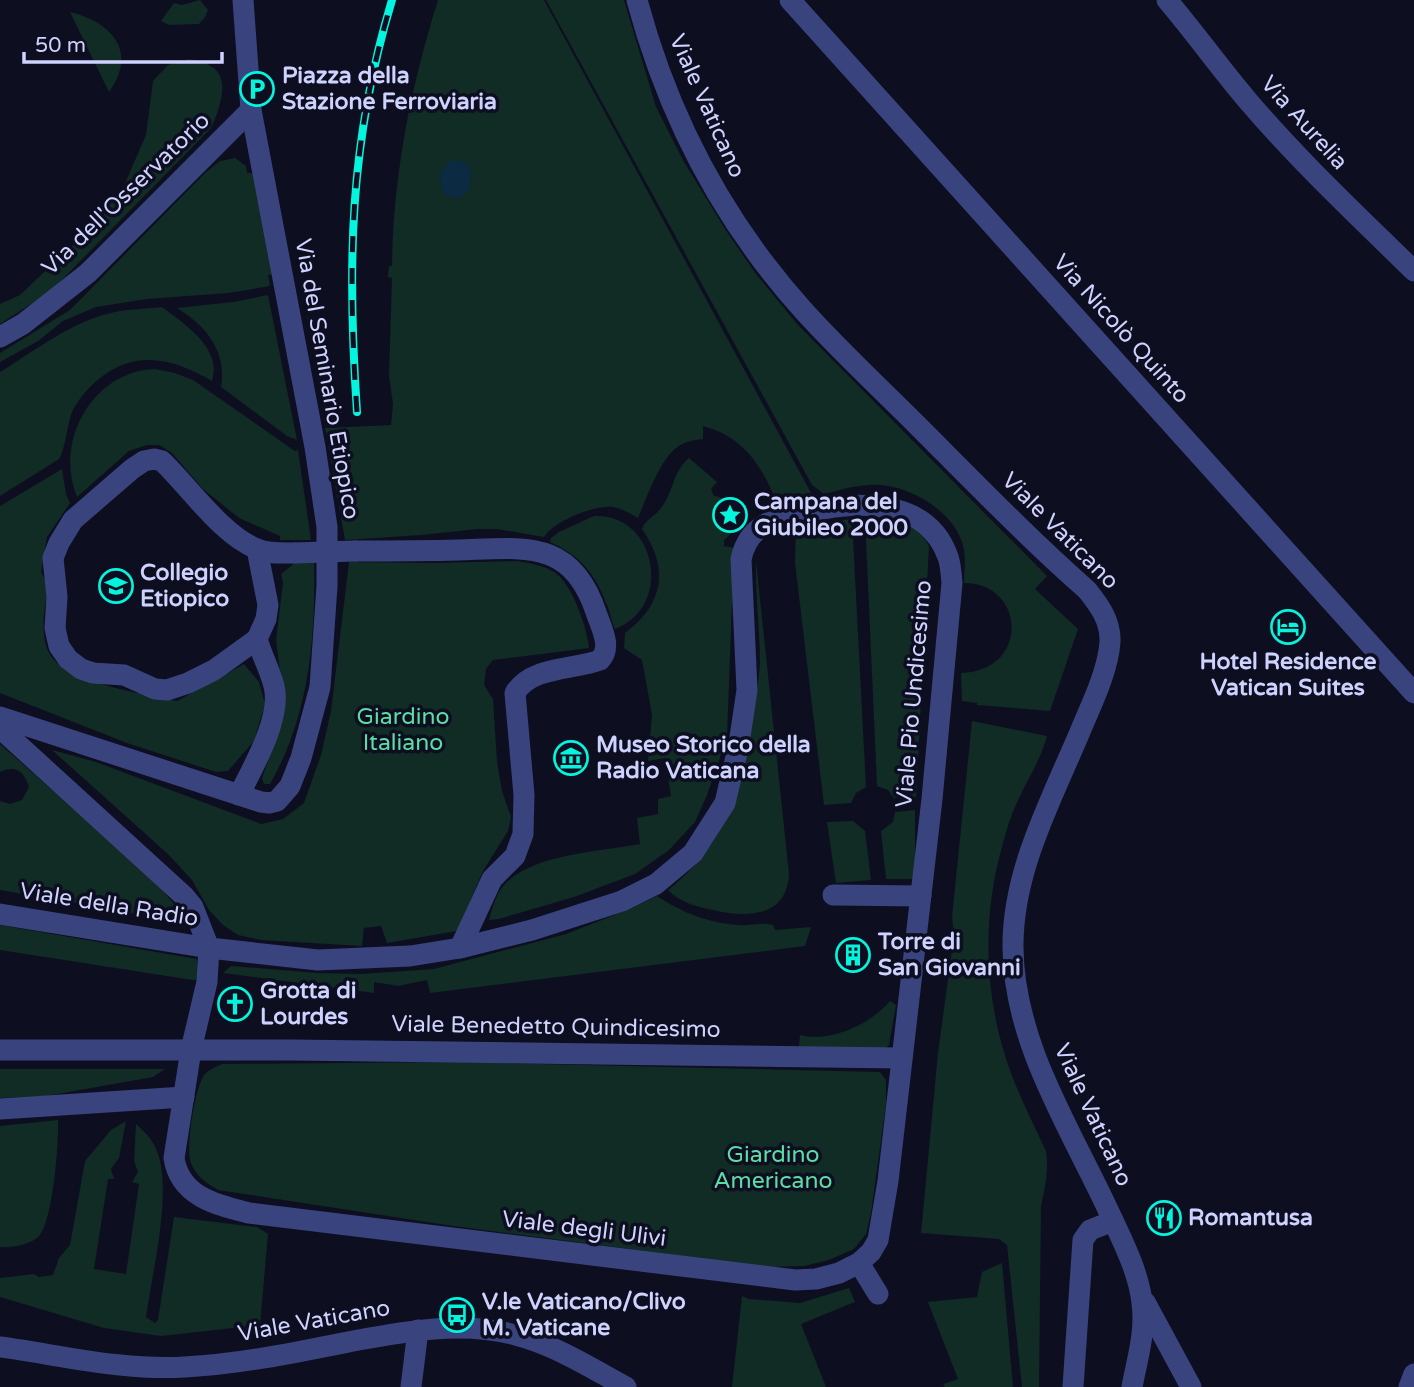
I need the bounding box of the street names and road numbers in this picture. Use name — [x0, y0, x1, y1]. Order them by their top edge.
street label: Viale Vaticano — [663, 30, 751, 182]
street label: Via Aurelia — [1254, 70, 1354, 176]
street label: Via dell'Osservatorio — [36, 107, 216, 281]
street label: Via del Seminario Etiopico — [289, 237, 365, 521]
street label: Via Nicolò Quinto — [1047, 249, 1195, 409]
street label: Viale Vaticano — [996, 467, 1124, 595]
street label: Viale Pio Undicesimo — [890, 579, 938, 809]
street label: Viale della Radio — [18, 877, 200, 933]
street label: Viale Benedetto Quindicesimo — [391, 1010, 721, 1044]
street label: Viale Vaticano — [1048, 1039, 1138, 1191]
street label: Viale degli Ulivi — [500, 1205, 668, 1253]
street label: Viale Vaticano — [236, 1294, 392, 1348]

